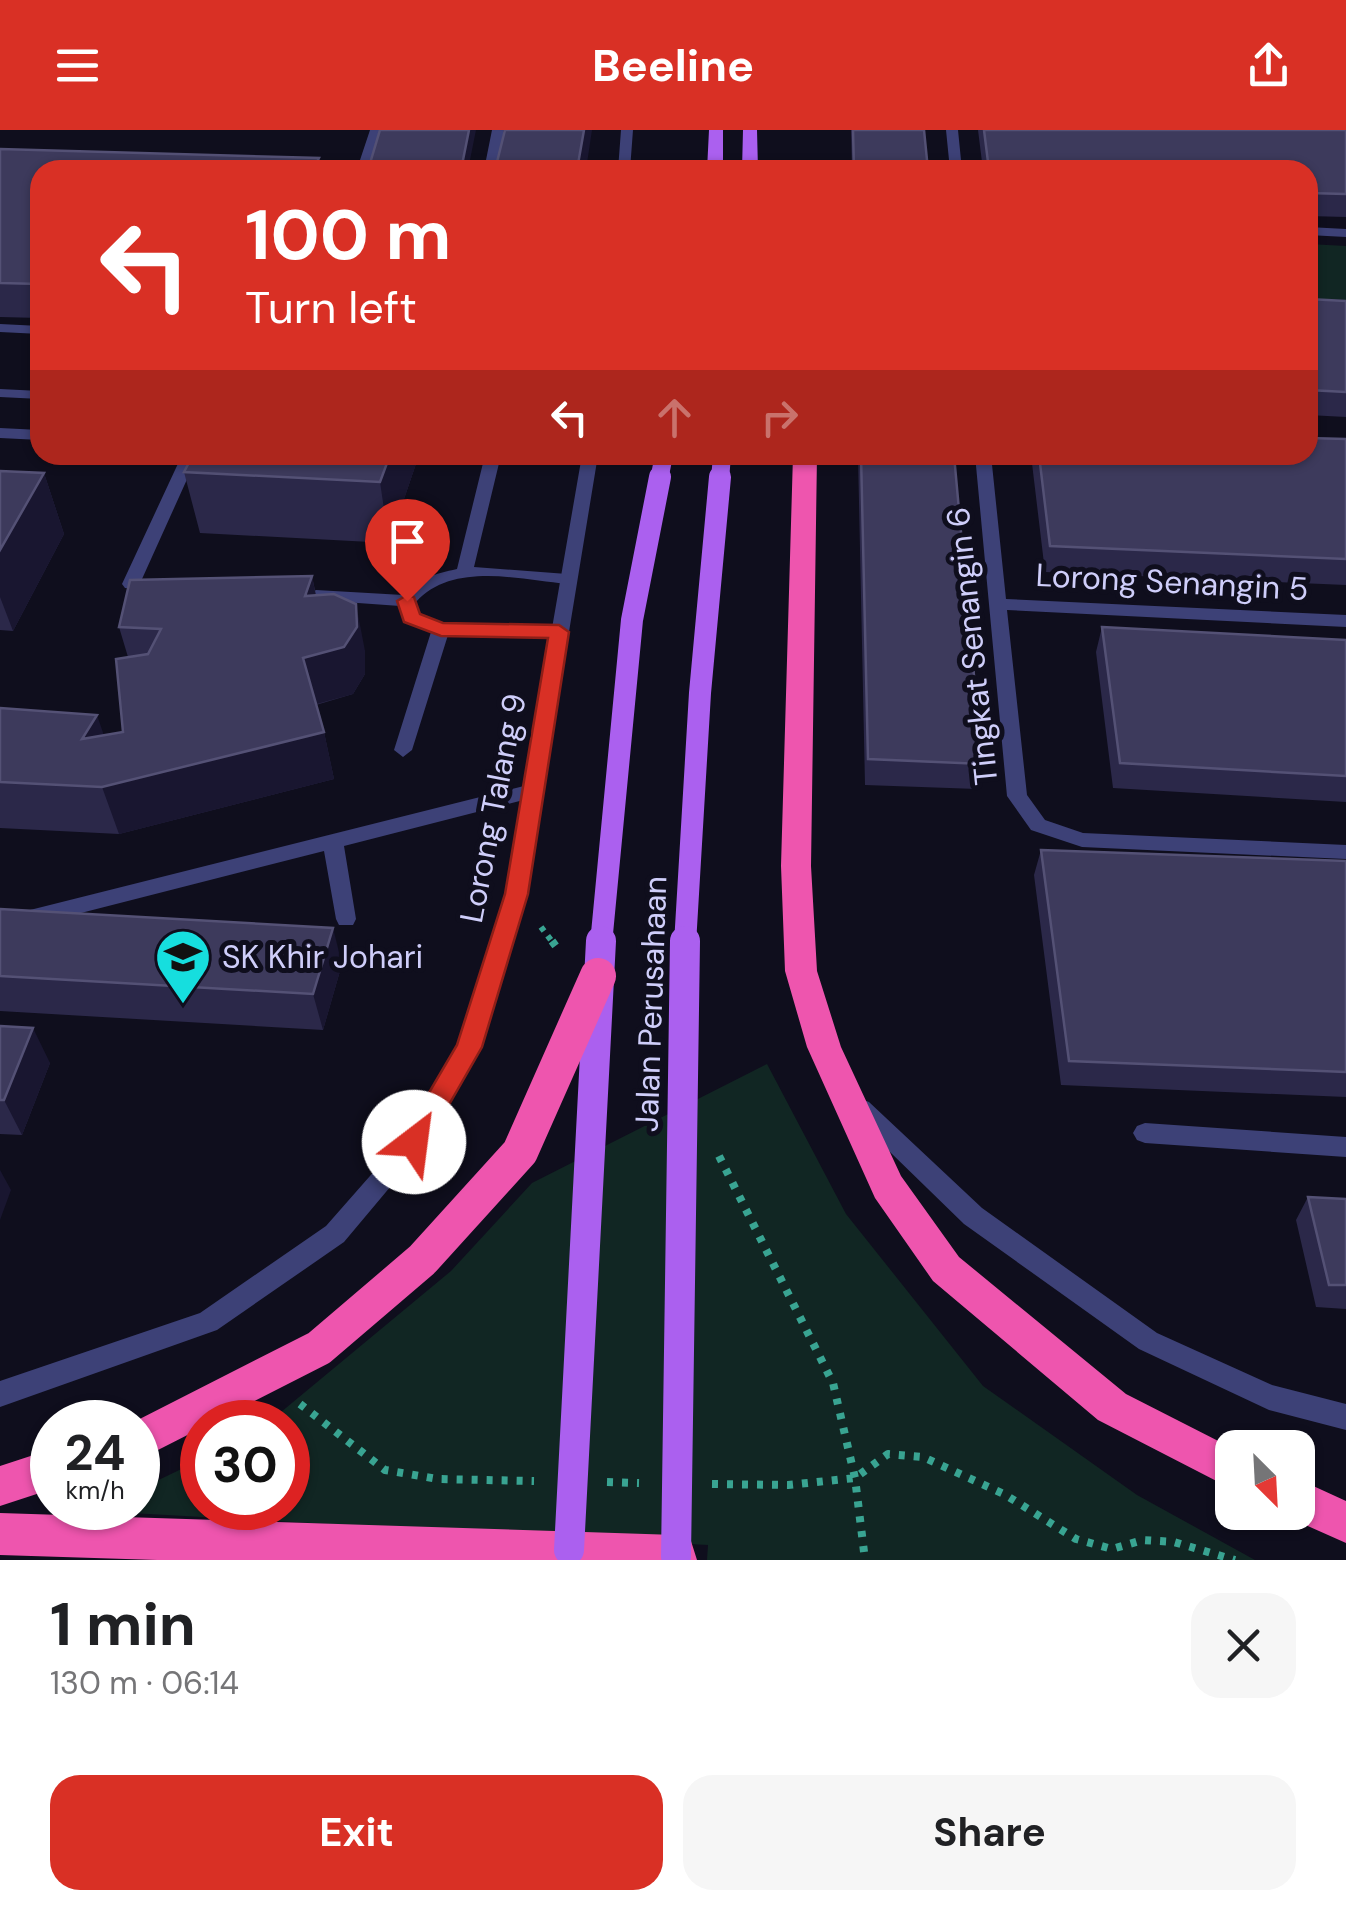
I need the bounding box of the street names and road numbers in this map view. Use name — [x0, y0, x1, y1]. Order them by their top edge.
street label: Tingkat Senangin 6 — [937, 505, 1007, 787]
street label: Lorong Senangin 5 — [1035, 554, 1309, 610]
street label: Lorong Talang 9 — [450, 690, 536, 926]
street label: Jalan Perusahaan — [626, 875, 676, 1133]

